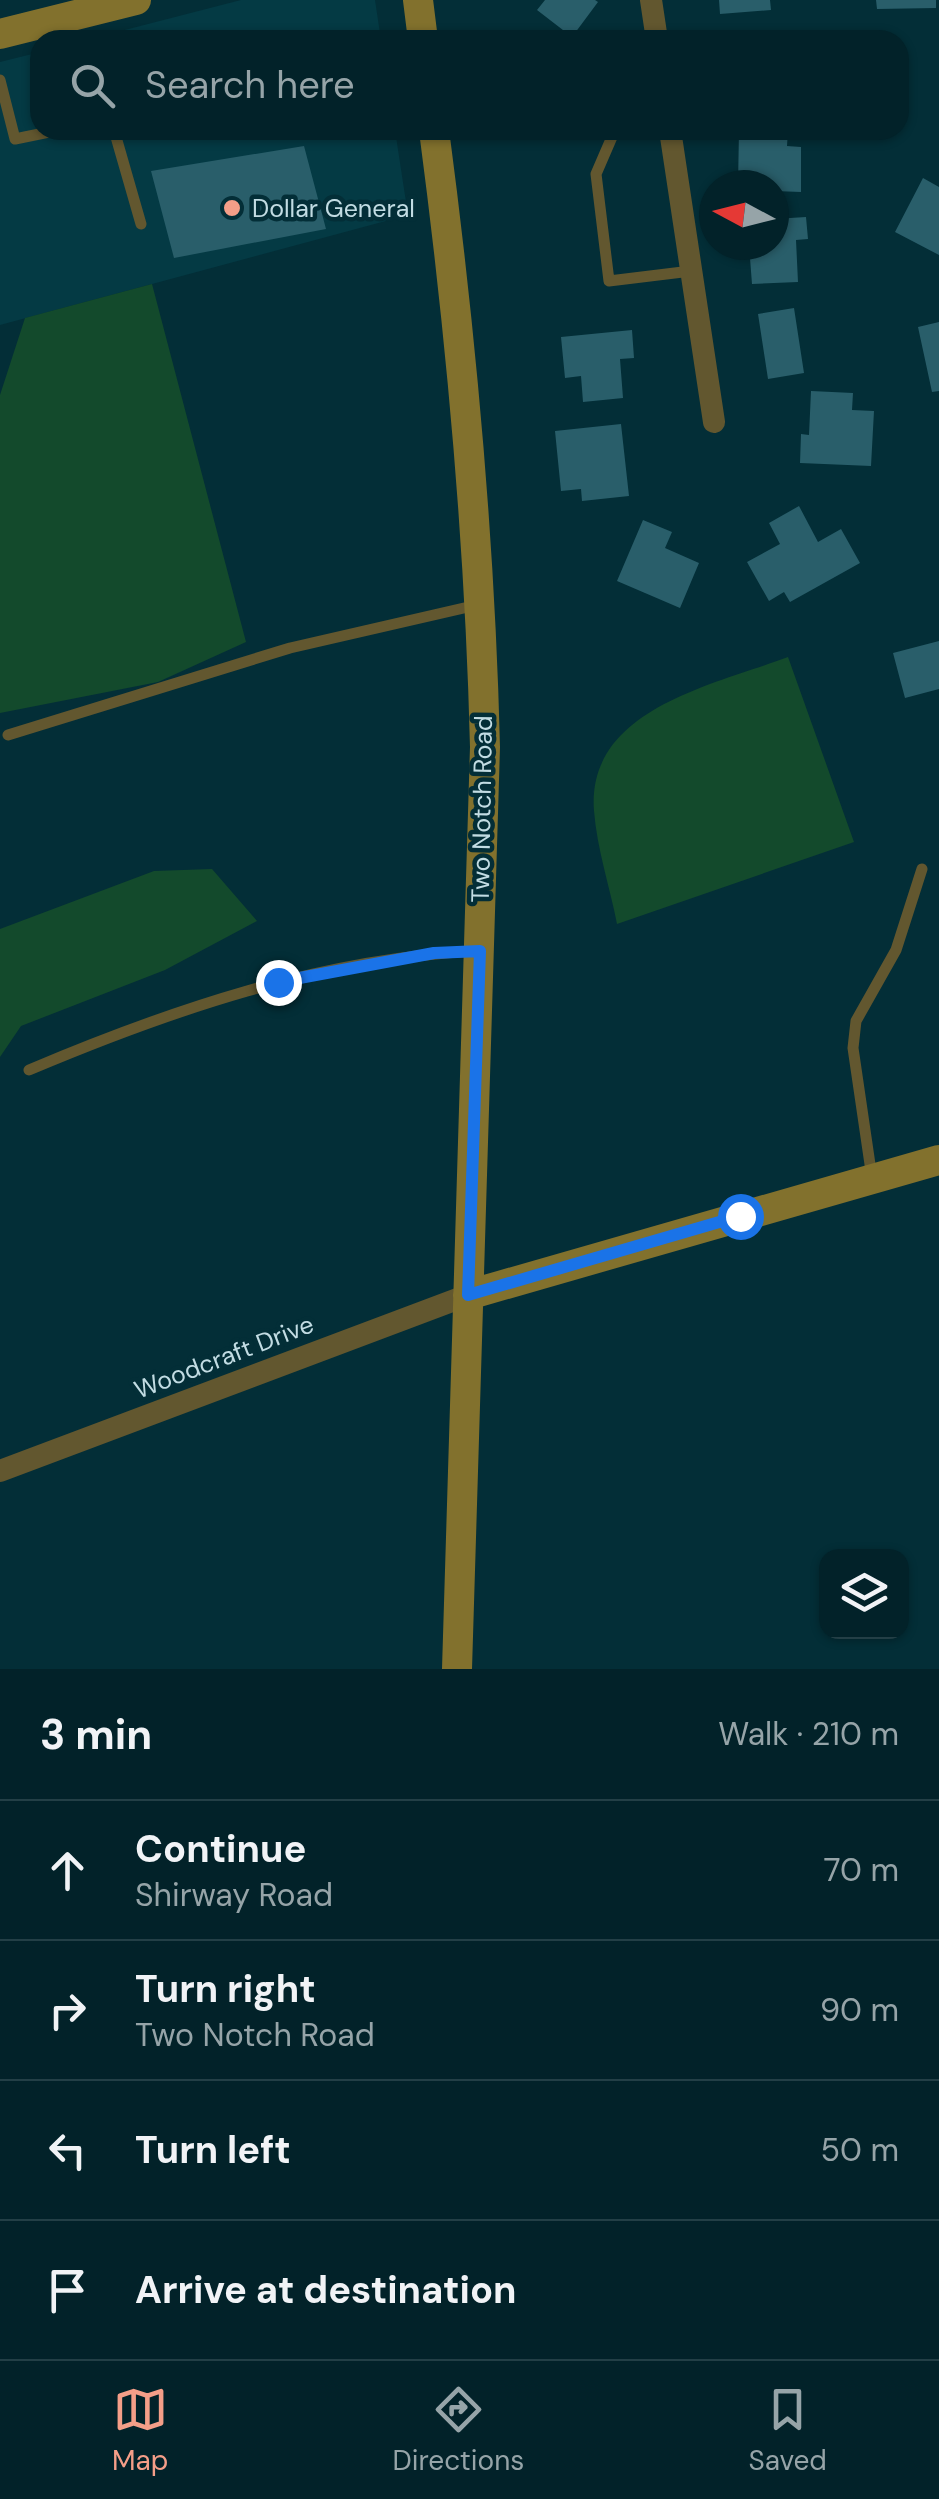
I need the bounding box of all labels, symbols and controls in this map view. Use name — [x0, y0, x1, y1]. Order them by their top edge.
search box — [30, 30, 909, 140]
icon: search — [65, 58, 120, 113]
text: Search here — [145, 60, 355, 110]
north arrow — [699, 170, 789, 260]
place label: Dollar General — [252, 192, 415, 225]
marker: Dollar General — [221, 197, 243, 219]
street label: Two Notch Road — [464, 715, 500, 903]
route end — [256, 960, 302, 1006]
route start — [718, 1194, 764, 1240]
street label: Woodcraft Drive — [130, 1308, 318, 1406]
map controls — [819, 1549, 909, 1639]
button: layers — [819, 1549, 909, 1639]
text: 3 min — [40, 1707, 152, 1762]
text: Walk · 210 m — [718, 1713, 899, 1755]
text: Continue — [135, 1824, 306, 1874]
icon: ahead — [40, 1843, 95, 1898]
text: 70 m — [823, 1849, 899, 1891]
text: Shirway Road — [135, 1874, 333, 1916]
text: Turn right — [135, 1964, 316, 2014]
icon: right — [40, 1983, 95, 2038]
text: 90 m — [820, 1989, 899, 2031]
text: Two Notch Road — [135, 2014, 375, 2056]
icon: left — [40, 2123, 95, 2178]
text: Turn left — [135, 2125, 291, 2175]
text: 50 m — [821, 2129, 899, 2171]
icon: arrive — [40, 2263, 95, 2318]
text: Arrive at destination — [135, 2265, 517, 2315]
tab: Map — [112, 2382, 168, 2479]
tab: Directions — [393, 2382, 524, 2479]
tab: Saved — [748, 2382, 827, 2479]

